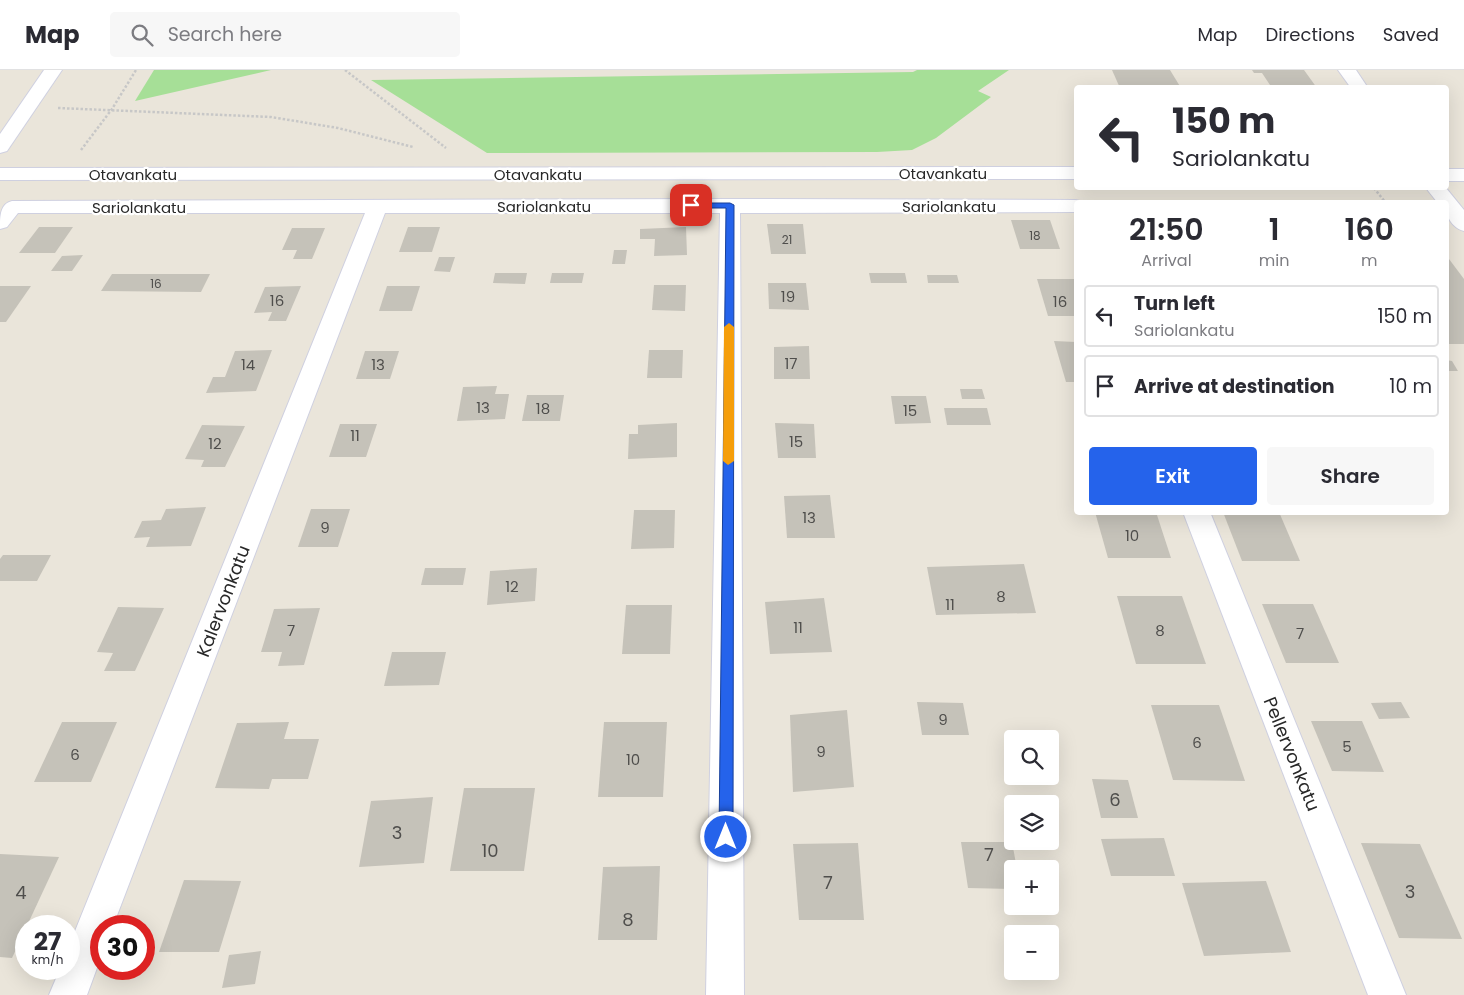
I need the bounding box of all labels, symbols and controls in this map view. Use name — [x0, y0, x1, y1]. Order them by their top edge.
search box — [110, 12, 460, 57]
text: Map — [25, 18, 80, 51]
icon: search — [128, 21, 156, 49]
text: Search here — [168, 21, 282, 48]
text: Map — [1198, 22, 1237, 47]
text: Directions — [1265, 22, 1355, 47]
text: Saved — [1383, 22, 1439, 47]
text: 150 m — [1172, 96, 1275, 145]
icon: left — [1089, 105, 1154, 170]
text: Sariolankatu — [1172, 143, 1310, 174]
street label: Otavankatu — [899, 163, 987, 184]
street label: Otavankatu — [89, 164, 177, 185]
street label: Otavankatu — [494, 164, 582, 185]
pin — [670, 184, 712, 226]
icon: arrive — [677, 191, 705, 219]
street label: Sariolankatu — [497, 196, 591, 217]
street label: Sariolankatu — [902, 196, 996, 217]
street label: Sariolankatu — [92, 197, 186, 218]
text: 21:50 — [1129, 208, 1204, 251]
text: 1 — [1269, 208, 1280, 251]
text: 160 — [1344, 208, 1394, 251]
house number: 18 — [1029, 227, 1041, 244]
house number: 21 — [782, 231, 792, 248]
text: Arrival — [1141, 249, 1192, 272]
text: min — [1259, 249, 1289, 272]
text: m — [1361, 249, 1377, 272]
house number: 16 — [150, 275, 162, 292]
house number: 19 — [781, 286, 795, 307]
house number: 16 — [270, 290, 284, 311]
text: Turn left — [1134, 290, 1215, 317]
house number: 16 — [1053, 291, 1067, 312]
icon: left — [1091, 302, 1119, 330]
text: 150 m — [1377, 303, 1432, 330]
text: Sariolankatu — [1134, 319, 1234, 342]
house number: 17 — [785, 353, 798, 374]
house number: 14 — [241, 354, 255, 375]
house number: 13 — [371, 354, 385, 375]
icon: arrive — [1091, 372, 1119, 400]
text: Arrive at destination — [1134, 373, 1335, 400]
text: 10 m — [1389, 373, 1432, 400]
house number: 13 — [476, 397, 490, 418]
house number: 18 — [536, 398, 550, 419]
house number: 15 — [903, 400, 917, 421]
house number: 11 — [350, 425, 360, 446]
house number: 15 — [789, 431, 803, 452]
house number: 12 — [208, 433, 222, 454]
button: Exit — [1089, 447, 1257, 505]
button: Share — [1267, 447, 1434, 505]
house number: 13 — [802, 507, 816, 528]
house number: 9 — [320, 517, 330, 538]
house number: 10 — [1125, 525, 1139, 546]
street label: Kalervonkatu — [190, 541, 256, 661]
house number: 12 — [505, 576, 519, 597]
house number: 8 — [996, 586, 1006, 607]
house number: 11 — [945, 594, 955, 615]
house number: 11 — [793, 617, 803, 638]
house number: 7 — [287, 620, 295, 641]
house number: 8 — [1155, 620, 1165, 641]
house number: 7 — [1296, 623, 1304, 644]
street label: Pellervonkatu — [1258, 693, 1326, 815]
house number: 9 — [938, 709, 948, 730]
map controls — [1004, 730, 1059, 980]
button: search — [1004, 730, 1059, 785]
house number: 6 — [1192, 732, 1202, 753]
house number: 5 — [1342, 736, 1352, 757]
house number: 9 — [816, 741, 826, 762]
house number: 6 — [70, 744, 80, 765]
house number: 10 — [626, 749, 640, 770]
house number: 6 — [1109, 787, 1121, 812]
button: layers — [1004, 795, 1059, 850]
position arrow — [699, 810, 751, 862]
house number: 3 — [392, 820, 402, 845]
house number: 10 — [481, 838, 499, 863]
house number: 7 — [984, 842, 994, 867]
button: + — [1004, 860, 1059, 915]
house number: 7 — [823, 870, 833, 895]
house number: 3 — [1405, 879, 1415, 904]
house number: 4 — [15, 880, 27, 905]
house number: 8 — [622, 907, 634, 932]
speed limit sign: 30 — [90, 915, 155, 980]
text: 27 — [34, 924, 61, 959]
button: − — [1004, 925, 1059, 980]
text: km/h — [32, 951, 63, 968]

